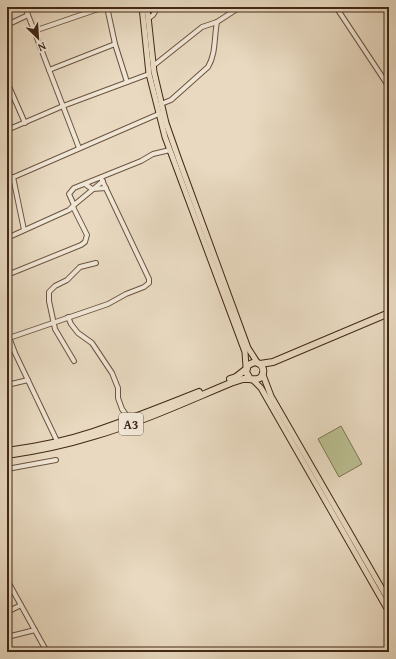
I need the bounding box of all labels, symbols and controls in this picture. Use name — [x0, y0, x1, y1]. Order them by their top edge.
north arrow — [18, 18, 58, 58]
text: N — [35, 38, 49, 56]
road number: A3 — [119, 413, 143, 435]

